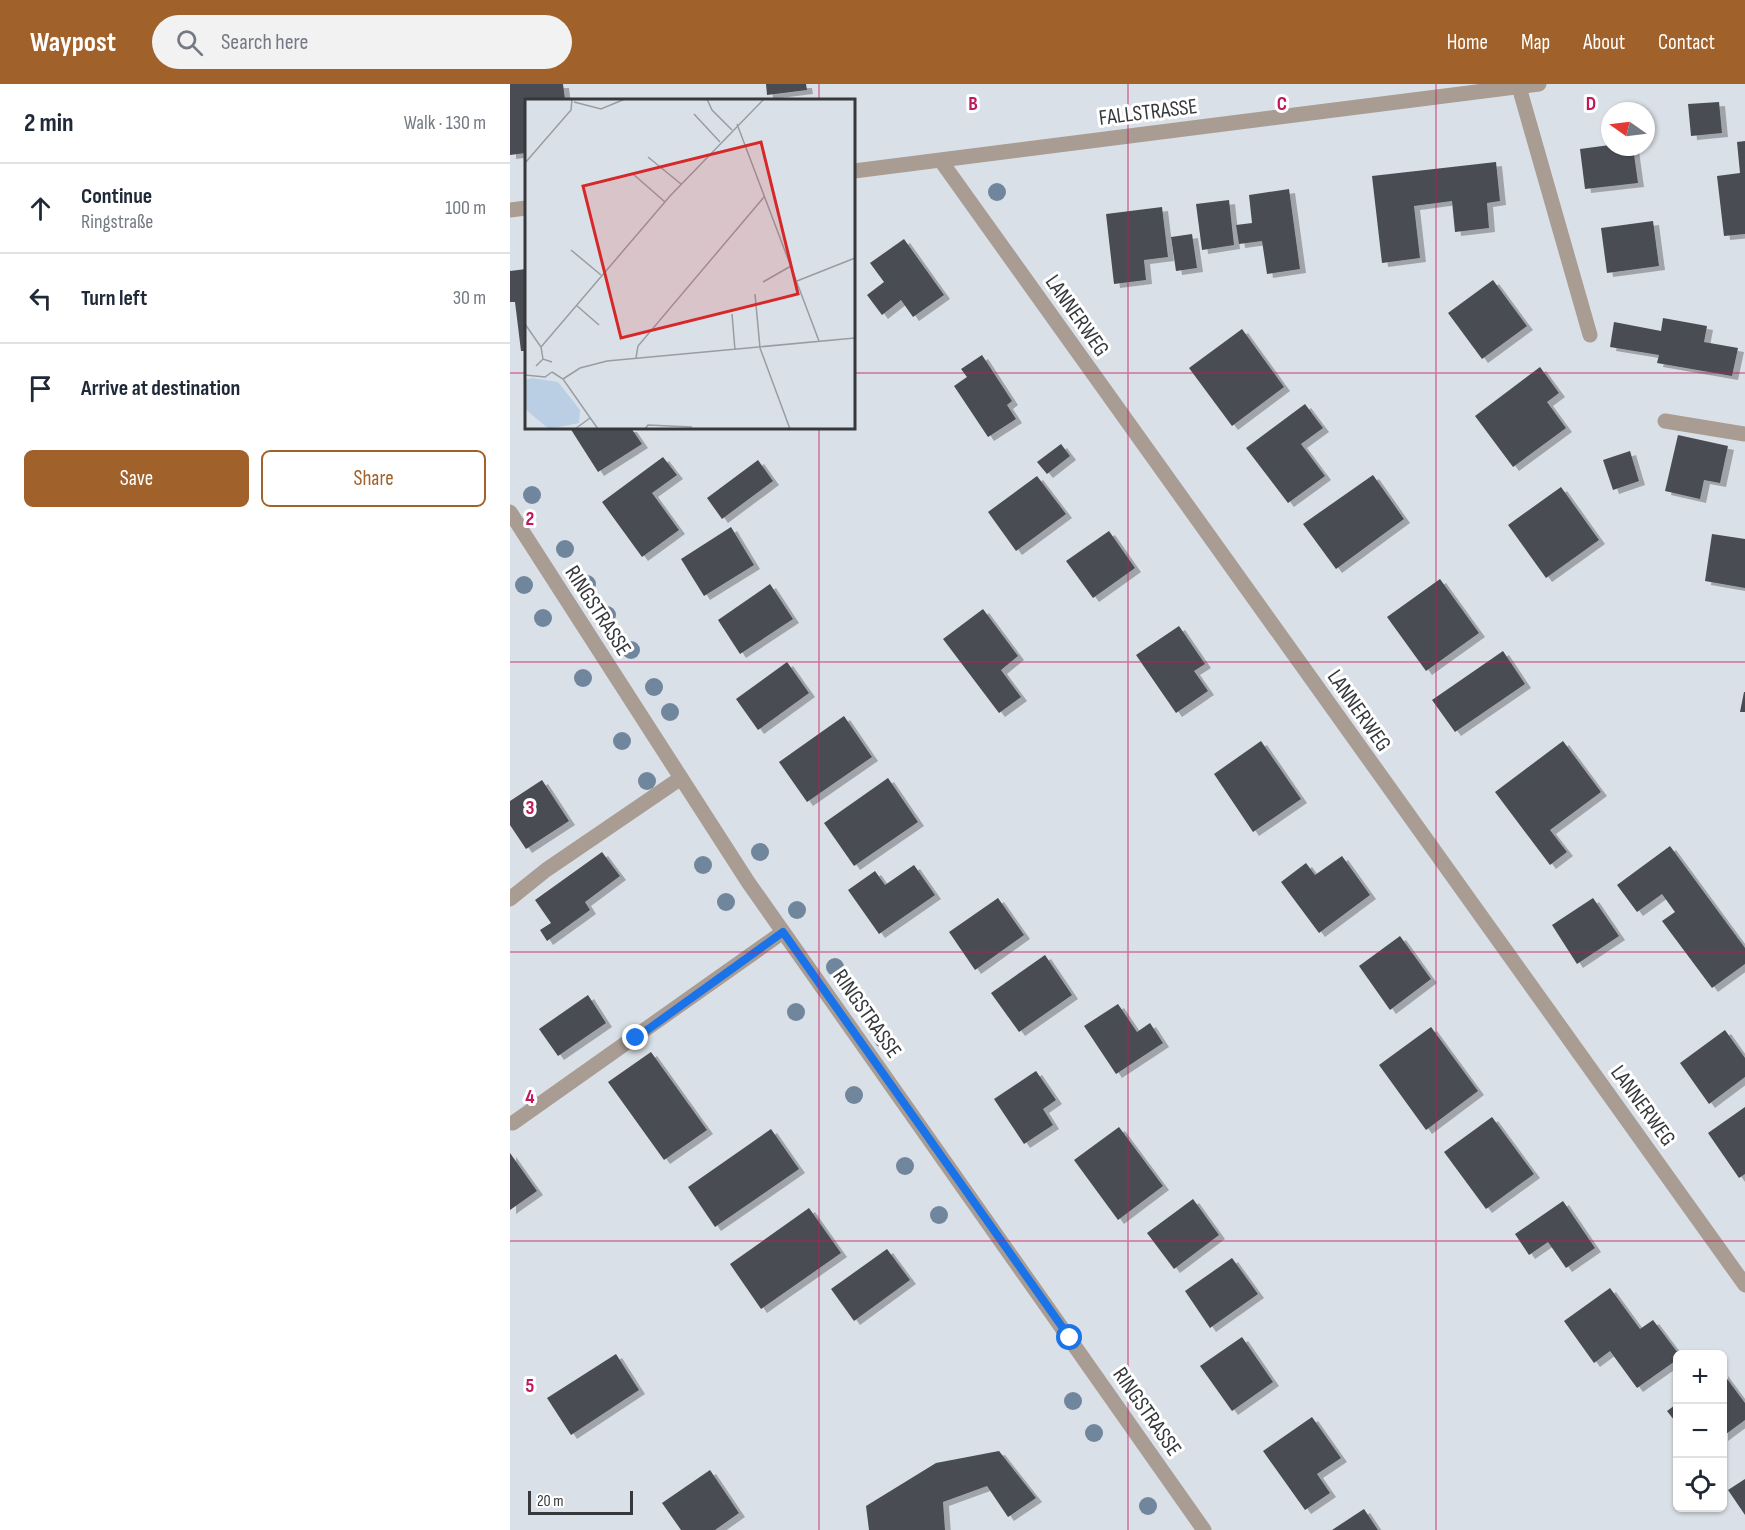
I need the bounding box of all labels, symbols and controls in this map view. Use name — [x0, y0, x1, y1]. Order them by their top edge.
search box — [152, 15, 572, 69]
text: Waypost — [30, 26, 116, 59]
icon: search — [173, 26, 206, 59]
text: Search here — [221, 29, 308, 56]
text: Home — [1447, 30, 1488, 55]
text: Map — [1521, 30, 1550, 55]
text: About — [1583, 30, 1625, 55]
text: Contact — [1658, 30, 1715, 55]
text: B — [968, 92, 978, 116]
text: C — [1277, 92, 1287, 116]
text: D — [1586, 92, 1596, 116]
street label: FALLSTRASSE — [1097, 93, 1199, 132]
inset map — [525, 99, 855, 429]
north arrow — [1601, 102, 1655, 156]
text: 2 min — [24, 108, 74, 139]
text: Walk · 130 m — [404, 111, 486, 135]
text: Continue — [81, 183, 152, 210]
icon: ahead — [24, 192, 57, 225]
text: 100 m — [445, 196, 486, 220]
text: Ringstraße — [81, 210, 153, 234]
street label: LANNERWEG — [1039, 270, 1115, 362]
icon: left — [24, 282, 57, 315]
text: Turn left — [81, 285, 147, 312]
text: 30 m — [453, 286, 486, 310]
icon: arrive — [24, 372, 57, 405]
text: Arrive at destination — [81, 375, 240, 402]
button: Save — [24, 450, 249, 507]
button: Share — [261, 450, 486, 507]
text: 2 — [526, 507, 534, 531]
street label: RINGSTRASSE — [559, 561, 637, 661]
street label: LANNERWEG — [1321, 665, 1397, 757]
text: 3 — [526, 796, 535, 820]
street label: RINGSTRASSE — [826, 964, 907, 1063]
route end — [622, 1024, 648, 1050]
street label: LANNERWEG — [1604, 1060, 1681, 1152]
text: 4 — [525, 1085, 535, 1109]
route start — [1056, 1324, 1082, 1350]
map controls — [1673, 1350, 1727, 1512]
button: + — [1673, 1350, 1727, 1404]
street label: RINGSTRASSE — [1106, 1362, 1187, 1461]
text: 5 — [526, 1374, 535, 1398]
button: − — [1673, 1404, 1727, 1458]
button: locate — [1673, 1458, 1727, 1512]
scale bar — [528, 1488, 633, 1516]
text: 20 m — [537, 1492, 564, 1511]

